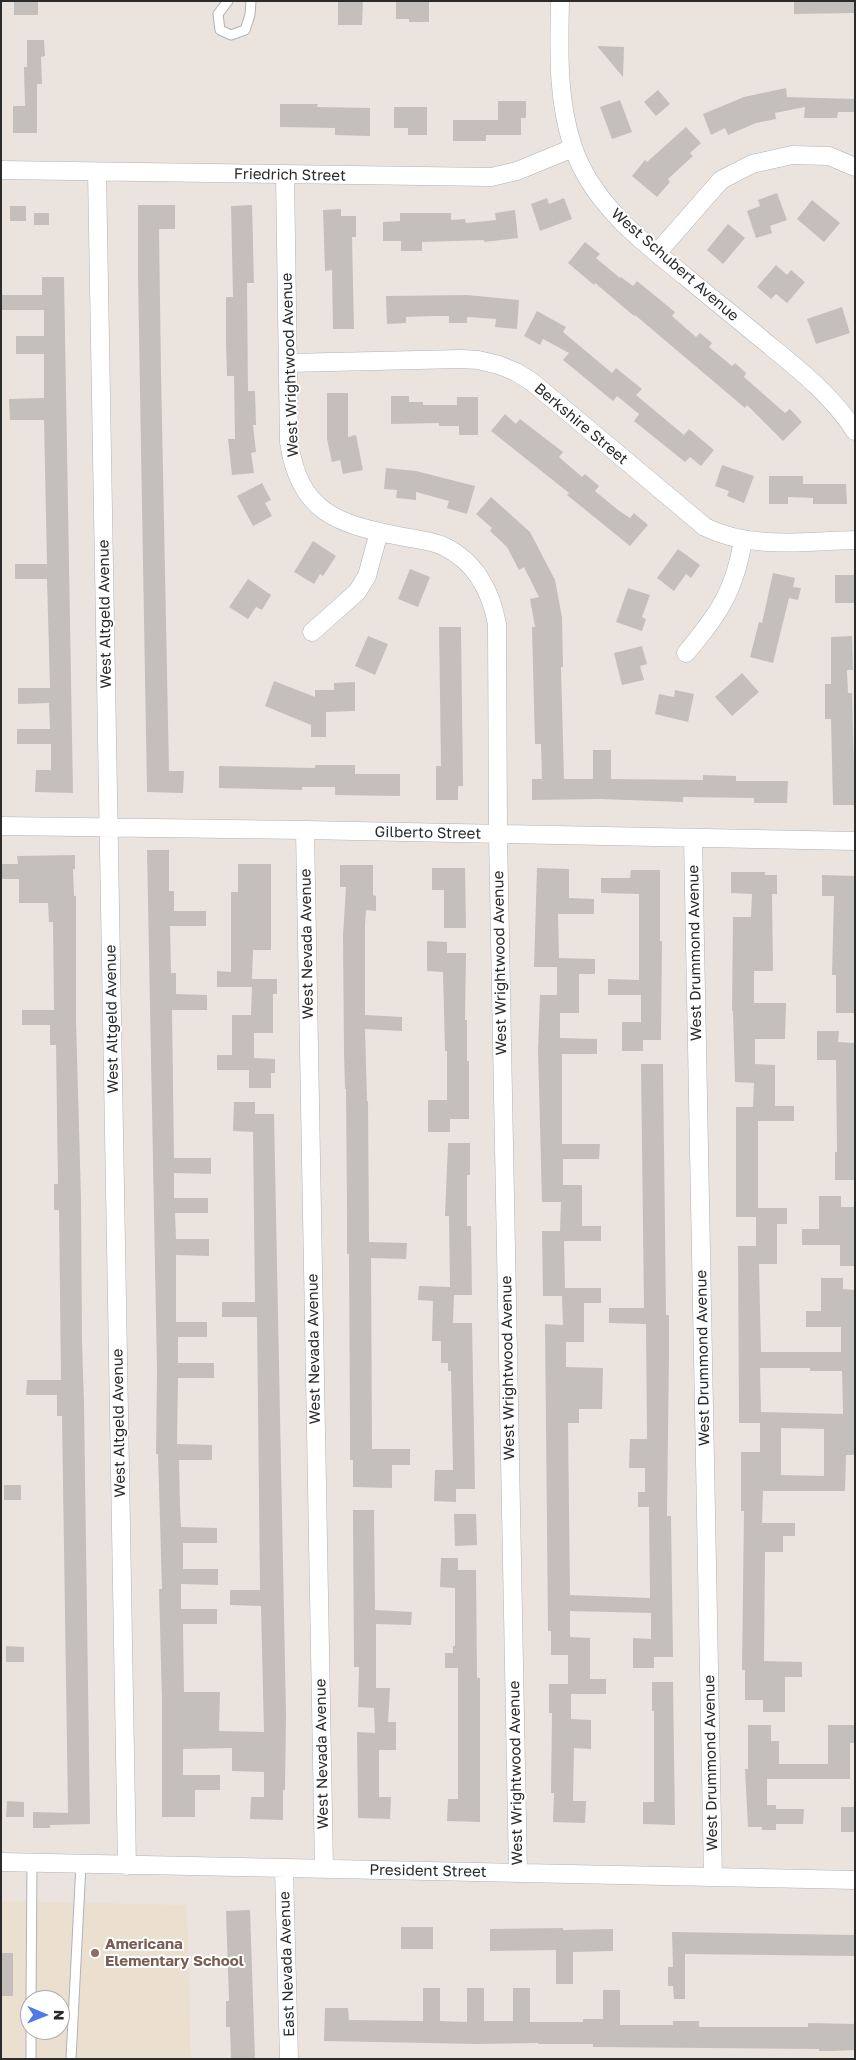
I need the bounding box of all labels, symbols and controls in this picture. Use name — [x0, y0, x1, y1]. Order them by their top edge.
street label: Friedrich Street — [234, 165, 346, 185]
street label: West Schubert Avenue — [608, 205, 742, 325]
street label: West Wrightwood Avenue — [278, 272, 302, 458]
street label: Berkshire Street — [530, 380, 632, 468]
street label: West Altgeld Avenue — [95, 539, 115, 689]
street label: Gilberto Street — [375, 823, 481, 843]
street label: West Drummond Avenue — [684, 865, 706, 1041]
street label: West Nevada Avenue — [297, 868, 317, 1020]
street label: West Wrightwood Avenue — [489, 871, 511, 1055]
street label: West Altgeld Avenue — [102, 944, 122, 1094]
street label: West Drummond Avenue — [692, 1270, 714, 1446]
street label: West Nevada Avenue — [304, 1273, 324, 1425]
street label: West Wrightwood Avenue — [497, 1276, 519, 1460]
street label: West Altgeld Avenue — [109, 1348, 129, 1498]
street label: West Drummond Avenue — [700, 1675, 722, 1851]
street label: West Nevada Avenue — [312, 1678, 332, 1830]
street label: West Wrightwood Avenue — [505, 1681, 527, 1865]
street label: President Street — [369, 1861, 487, 1881]
street label: East Nevada Avenue — [275, 1891, 299, 2037]
place label: Americana Elementary School — [105, 1935, 244, 1970]
marker: Americana Elementary School — [89, 1947, 101, 1959]
north arrow — [20, 1990, 70, 2040]
text: N — [51, 2010, 68, 2021]

